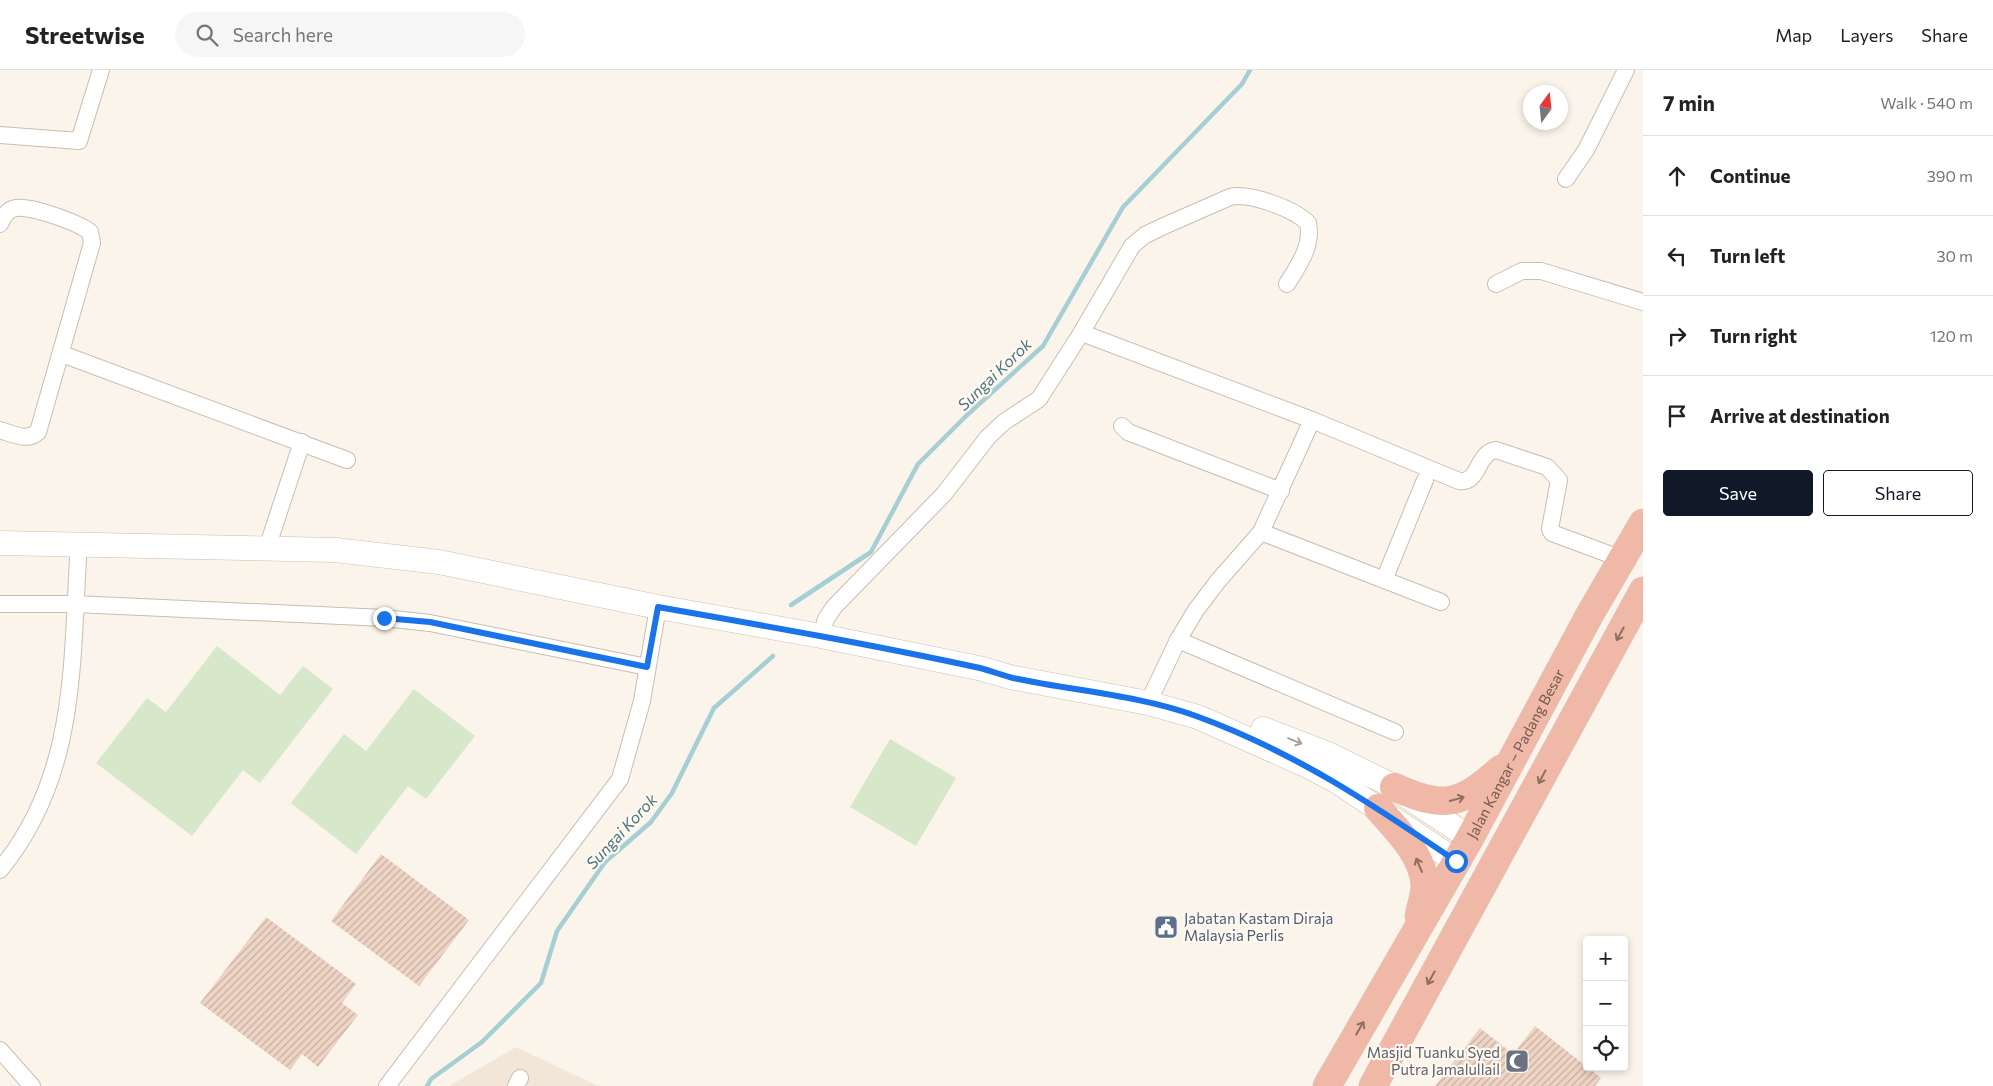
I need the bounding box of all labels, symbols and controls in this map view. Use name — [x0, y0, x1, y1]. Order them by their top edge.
search box — [175, 12, 525, 57]
text: Streetwise — [25, 20, 145, 49]
icon: search — [193, 21, 221, 49]
text: Search here — [233, 23, 333, 46]
text: Map — [1775, 24, 1812, 46]
text: Layers — [1840, 24, 1893, 46]
text: Share — [1921, 24, 1968, 46]
north arrow — [1523, 85, 1568, 130]
text: 7 min — [1663, 90, 1715, 115]
text: Walk · 540 m — [1880, 93, 1973, 112]
icon: ahead — [1663, 162, 1691, 190]
text: Continue — [1710, 164, 1790, 187]
text: 390 m — [1927, 166, 1973, 185]
icon: left — [1663, 242, 1691, 270]
text: Turn left — [1710, 244, 1785, 267]
text: 30 m — [1936, 246, 1973, 265]
icon: right — [1663, 322, 1691, 350]
text: Turn right — [1710, 324, 1797, 347]
text: 120 m — [1930, 326, 1973, 345]
water label: Sungai Korok — [953, 334, 1035, 414]
icon: arrive — [1663, 402, 1691, 430]
text: Arrive at destination — [1710, 404, 1890, 427]
button: Save — [1663, 470, 1813, 516]
button: Share — [1823, 470, 1973, 516]
route end — [373, 607, 396, 630]
one-way arrow — [1615, 626, 1624, 641]
street label: Jalan Kangar – Padang Besar — [1462, 666, 1568, 842]
one-way arrow — [1287, 737, 1302, 746]
one-way arrow — [1537, 769, 1547, 784]
water label: Sungai Korok — [581, 789, 661, 872]
one-way arrow — [1448, 793, 1464, 803]
route start — [1445, 850, 1468, 873]
one-way arrow — [1414, 858, 1423, 873]
place label: Jabatan Kastam Diraja Malaysia Perlis — [1184, 909, 1333, 944]
public building icon: Jabatan Kastam Diraja Malaysia Perlis — [1153, 914, 1179, 940]
map controls — [1583, 936, 1628, 1071]
button: + — [1583, 936, 1628, 981]
one-way arrow — [1426, 970, 1436, 985]
button: − — [1583, 981, 1628, 1026]
one-way arrow — [1355, 1020, 1365, 1035]
button: locate — [1583, 1026, 1628, 1071]
place label: Masjid Tuanku Syed Putra Jamalullail — [1367, 1043, 1500, 1078]
mosque icon: Masjid Tuanku Syed Putra Jamalullail — [1504, 1048, 1530, 1074]

